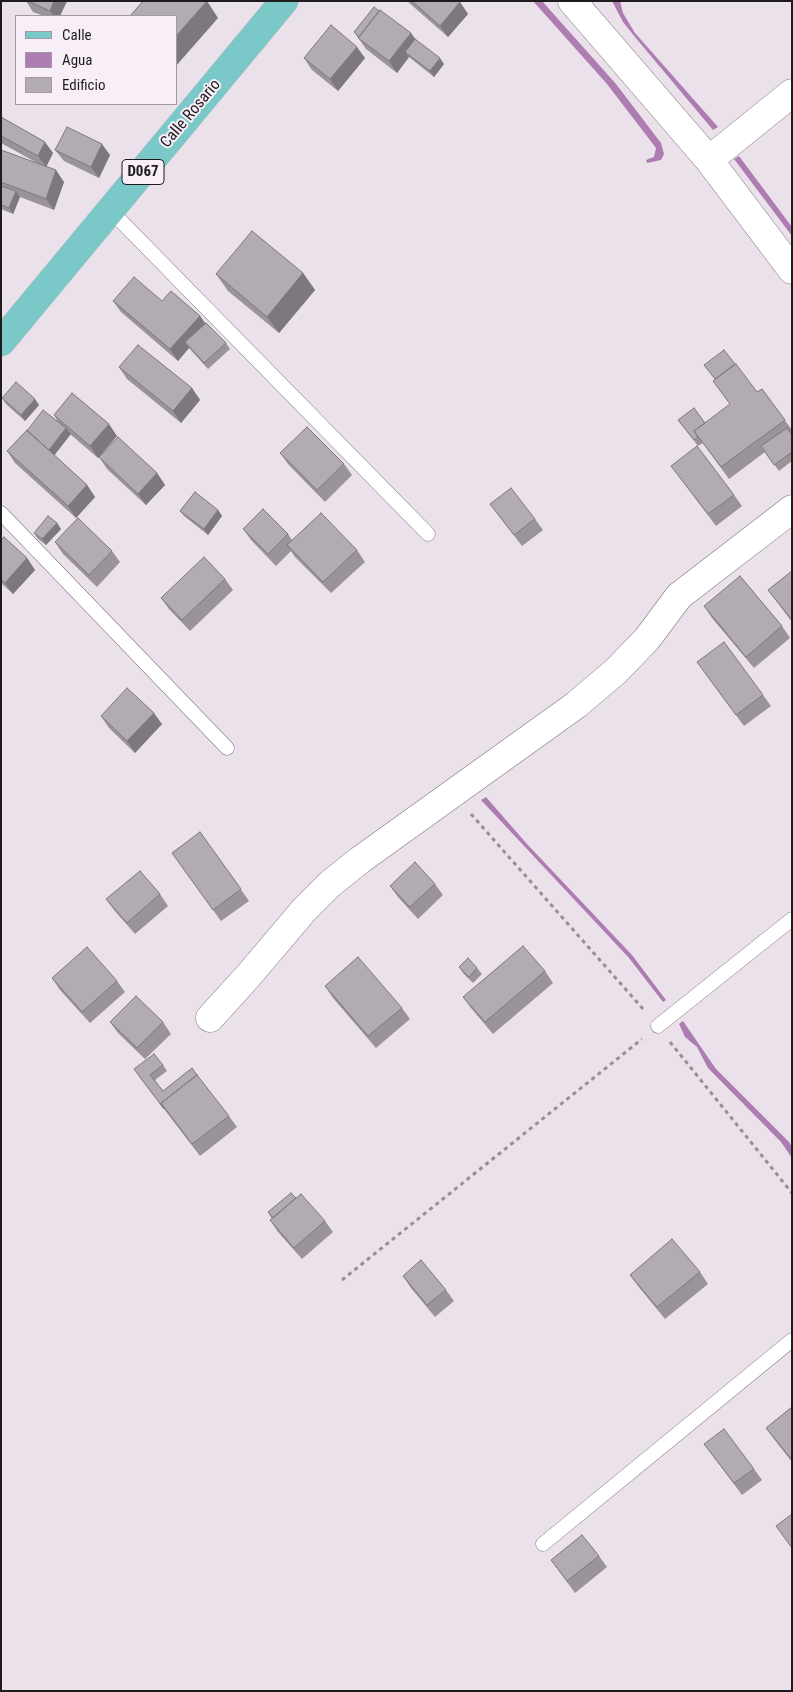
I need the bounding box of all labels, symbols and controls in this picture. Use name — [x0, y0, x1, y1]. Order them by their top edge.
legend — [15, 15, 178, 105]
text: Calle — [62, 26, 92, 44]
text: Agua — [62, 51, 92, 69]
text: Edificio — [62, 76, 105, 94]
street label: Calle Rosario — [157, 76, 225, 152]
road number: D067 — [122, 160, 164, 184]

